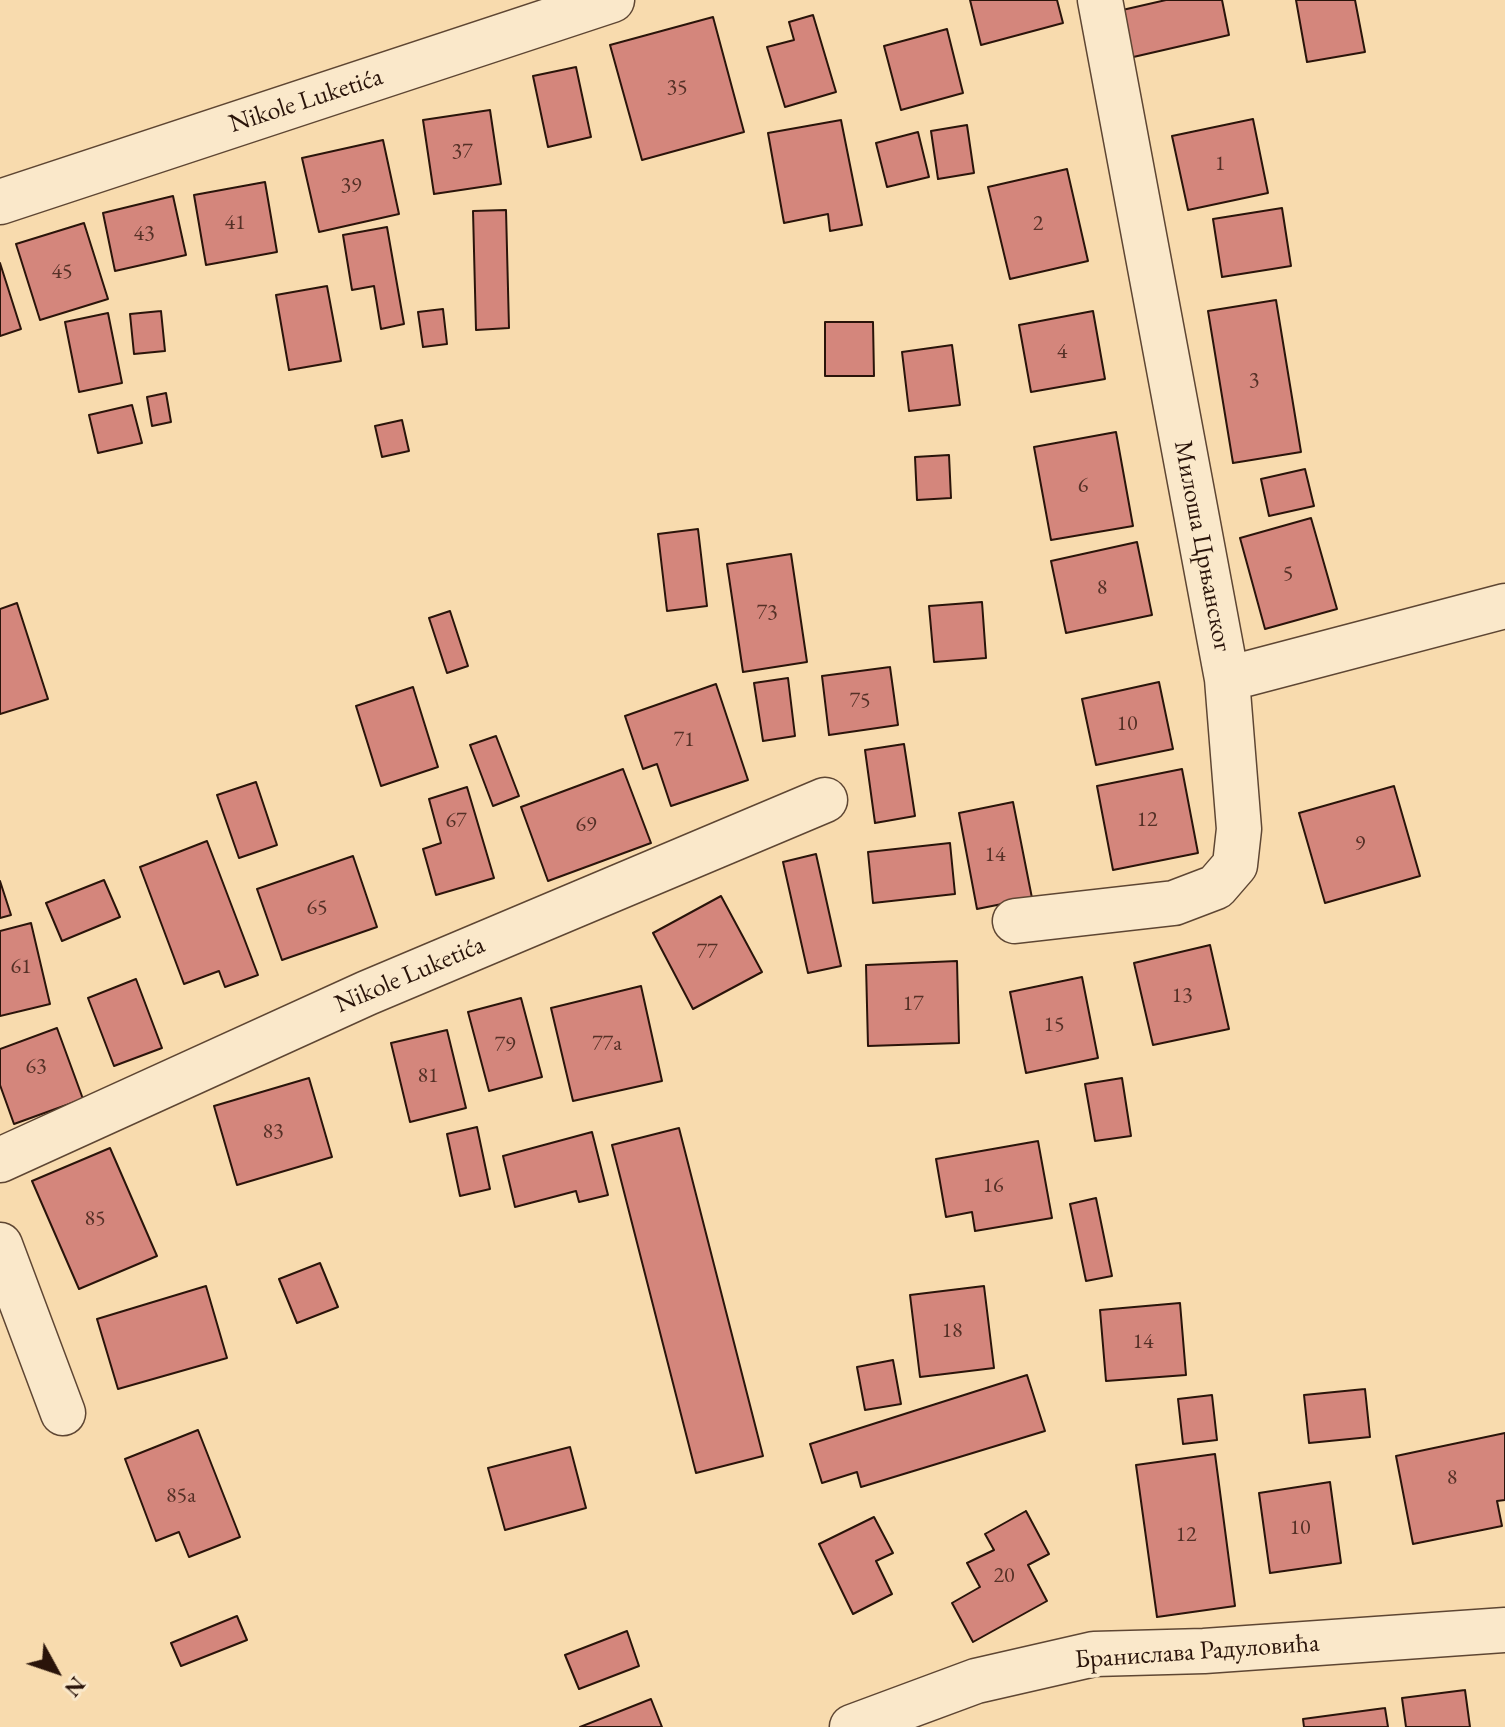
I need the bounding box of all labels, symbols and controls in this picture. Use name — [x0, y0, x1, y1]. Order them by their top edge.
street label: Nikole Luketića — [225, 62, 387, 140]
house number: 35 — [666, 75, 688, 101]
house number: 37 — [451, 139, 473, 165]
house number: 1 — [1215, 151, 1225, 177]
house number: 39 — [340, 173, 362, 199]
house number: 41 — [224, 210, 246, 236]
house number: 2 — [1033, 211, 1043, 237]
house number: 43 — [133, 221, 155, 247]
house number: 45 — [51, 259, 73, 285]
house number: 4 — [1057, 339, 1067, 365]
house number: 3 — [1249, 368, 1259, 394]
street label: Милоша Црњанског — [1166, 438, 1238, 654]
house number: 6 — [1078, 473, 1088, 499]
house number: 5 — [1283, 561, 1293, 587]
house number: 8 — [1097, 575, 1107, 601]
house number: 73 — [756, 600, 778, 626]
house number: 75 — [849, 688, 871, 714]
house number: 10 — [1116, 711, 1138, 737]
house number: 71 — [673, 727, 695, 753]
house number: 12 — [1136, 807, 1158, 833]
house number: 67 — [445, 808, 467, 834]
house number: 69 — [575, 812, 597, 838]
house number: 9 — [1355, 831, 1365, 857]
house number: 14 — [984, 842, 1006, 868]
house number: 65 — [306, 895, 328, 921]
street label: Nikole Luketića — [330, 929, 490, 1021]
house number: 77 — [696, 939, 718, 965]
house number: 61 — [10, 954, 32, 980]
house number: 13 — [1171, 983, 1193, 1009]
house number: 17 — [902, 991, 924, 1017]
house number: 15 — [1043, 1012, 1065, 1038]
house number: 77a — [592, 1031, 622, 1057]
house number: 79 — [494, 1032, 516, 1058]
house number: 63 — [25, 1054, 47, 1080]
house number: 81 — [417, 1063, 439, 1089]
house number: 83 — [262, 1119, 284, 1145]
house number: 16 — [982, 1173, 1004, 1199]
house number: 85 — [84, 1206, 106, 1232]
house number: 18 — [941, 1318, 963, 1344]
house number: 14 — [1132, 1329, 1154, 1355]
house number: 8 — [1447, 1465, 1457, 1491]
house number: 85a — [166, 1483, 196, 1509]
house number: 10 — [1289, 1515, 1311, 1541]
house number: 12 — [1175, 1522, 1197, 1548]
house number: 20 — [993, 1563, 1015, 1589]
street label: Бранислава Радуловића — [1074, 1628, 1320, 1676]
north arrow — [16, 1631, 96, 1711]
text: N — [58, 1671, 92, 1703]

